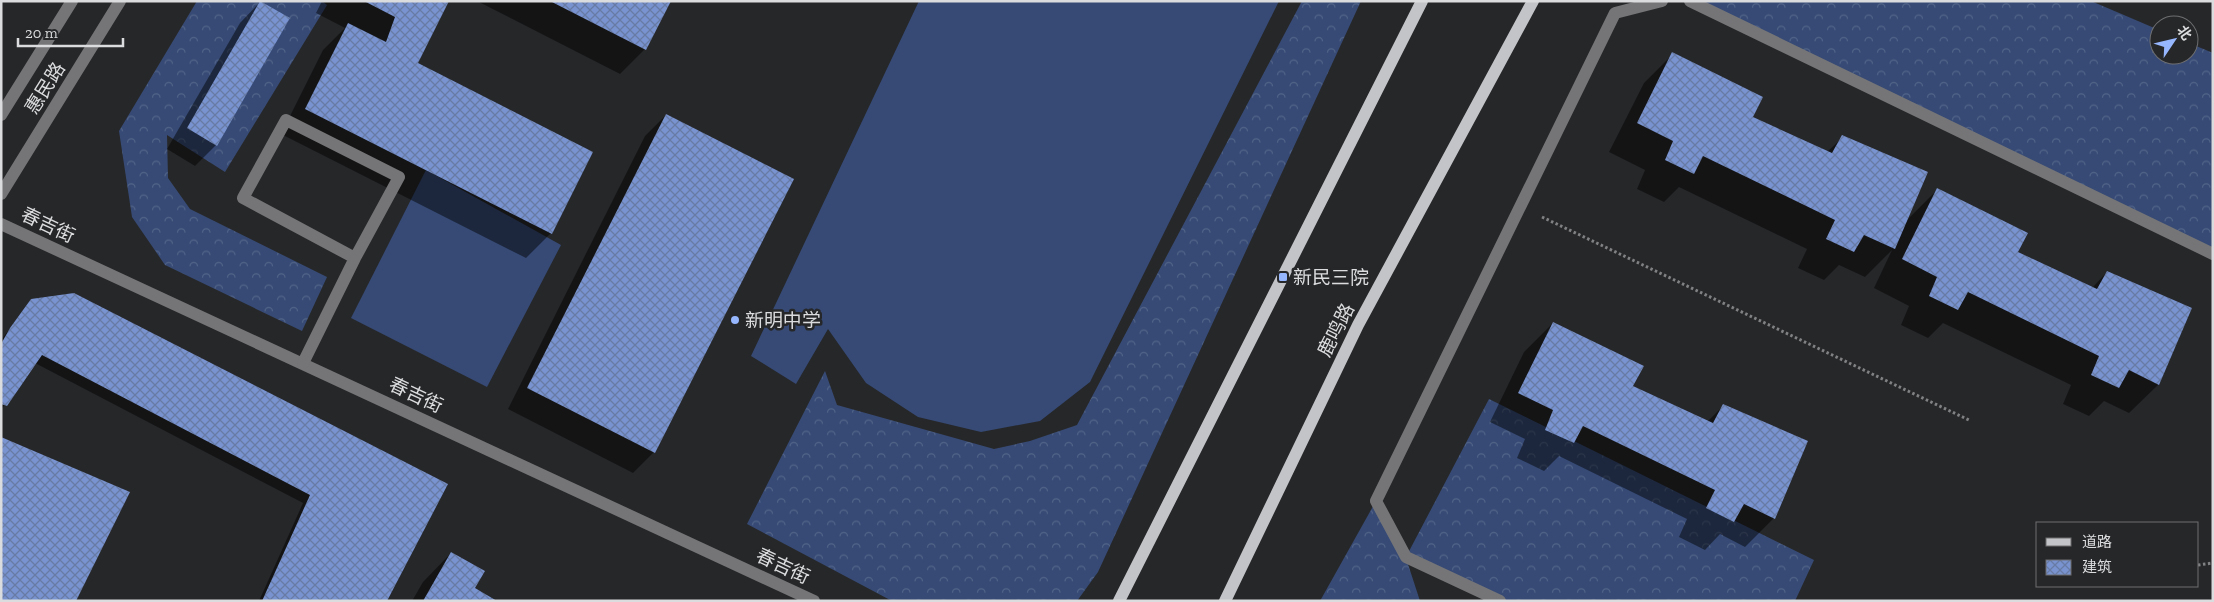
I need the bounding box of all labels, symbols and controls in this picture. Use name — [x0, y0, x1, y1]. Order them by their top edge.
scale bar — [18, 15, 122, 47]
north arrow — [2149, 15, 2199, 65]
text: 北 — [2173, 22, 2195, 43]
text: 20 m — [25, 24, 58, 42]
street label: 惠民路 — [20, 58, 70, 118]
street label: 春吉街 — [17, 203, 79, 247]
place label: 新民三院 — [1293, 266, 1369, 289]
marker: 新民三院 — [1277, 271, 1289, 283]
street label: 鹿鸣路 — [1313, 299, 1359, 361]
place label: 新明中学 — [745, 309, 821, 332]
marker: 新明中学 — [729, 314, 741, 326]
street label: 春吉街 — [385, 373, 447, 417]
legend — [2036, 522, 2199, 587]
text: 道路 — [2082, 533, 2112, 551]
street label: 春吉街 — [752, 544, 814, 588]
text: 建筑 — [2082, 558, 2112, 576]

